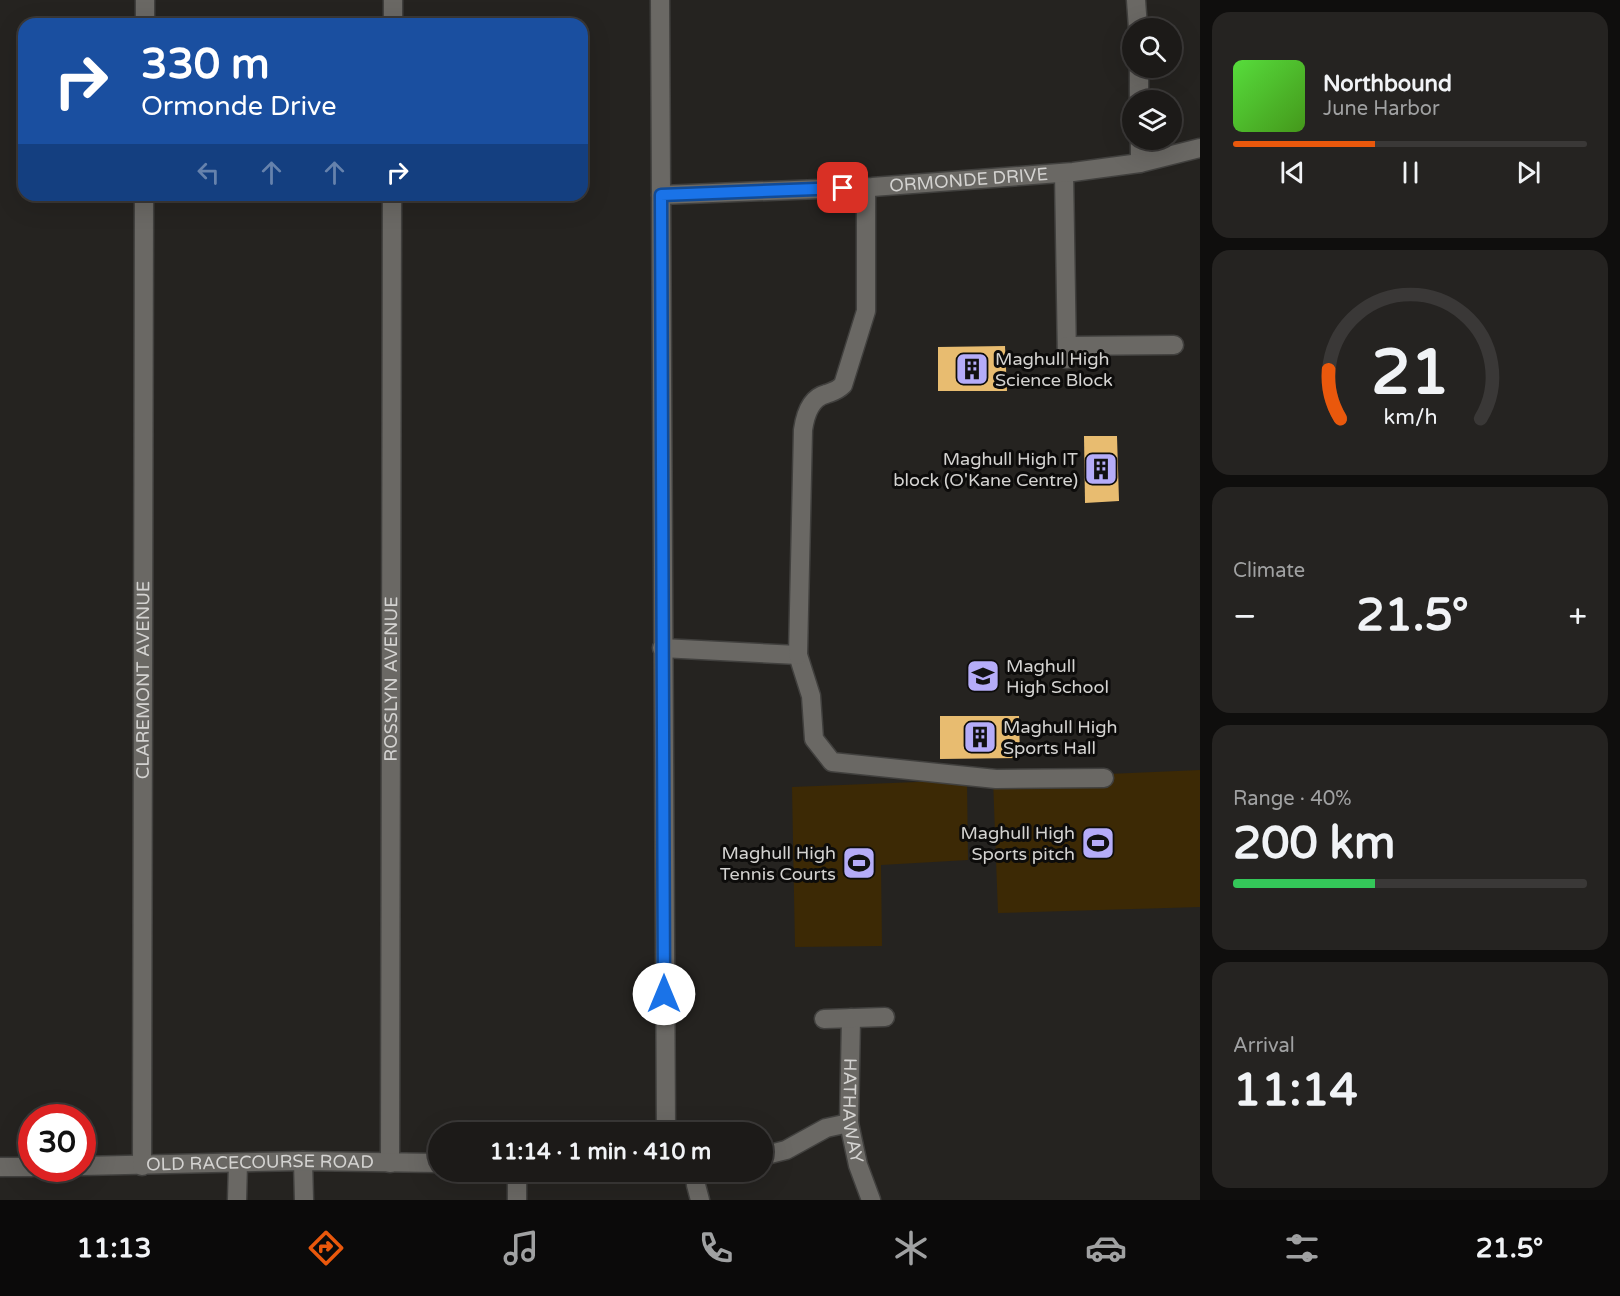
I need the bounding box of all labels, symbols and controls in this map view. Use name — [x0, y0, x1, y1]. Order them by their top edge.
map controls — [1122, 18, 1182, 150]
button: search — [1122, 18, 1182, 78]
text: 330 m — [141, 39, 270, 90]
icon: right — [42, 42, 120, 120]
text: Northbound — [1323, 71, 1452, 97]
text: Ormonde Drive — [141, 90, 337, 123]
button: layers — [1122, 90, 1182, 150]
text: June Harbor — [1323, 97, 1440, 121]
icon: left — [192, 156, 225, 189]
icon: ahead — [255, 156, 288, 189]
icon: ahead — [318, 156, 351, 189]
icon: right — [381, 156, 414, 189]
icon: previous — [1276, 156, 1309, 189]
icon: pause — [1394, 156, 1427, 189]
icon: next — [1512, 156, 1545, 189]
pin — [817, 162, 868, 213]
street label: ORMONDE DRIVE — [888, 163, 1049, 197]
icon: arrive — [826, 171, 859, 204]
text: 21 — [1371, 337, 1449, 412]
place label: Maghull High Science Block — [995, 348, 1113, 391]
building icon: Maghull High Science Block — [954, 351, 990, 387]
text: km/h — [1383, 405, 1437, 431]
place label: Maghull High IT block (O'Kane Centre) — [893, 448, 1078, 491]
building icon: Maghull High IT block (O'Kane Centre) — [1083, 451, 1119, 487]
text: Climate — [1233, 559, 1305, 583]
street label: CLAREMONT AVENUE — [132, 581, 154, 779]
text: 21.5° — [1356, 589, 1469, 643]
street label: ROSSLYN AVENUE — [380, 596, 402, 762]
text: − — [1233, 597, 1257, 636]
text: + — [1568, 597, 1587, 636]
place label: Maghull High School — [1006, 655, 1109, 698]
school or university icon: Maghull High School — [965, 658, 1001, 694]
place label: Maghull High Sports Hall — [1003, 716, 1118, 759]
building icon: Maghull High Sports Hall — [962, 719, 998, 755]
text: Range · 40% — [1233, 787, 1352, 811]
text: 200 km — [1233, 817, 1395, 871]
place label: Maghull High Sports pitch — [960, 822, 1075, 865]
sports icon: Maghull High Sports pitch — [1080, 825, 1116, 861]
place label: Maghull High Tennis Courts — [720, 842, 836, 885]
sports icon: Maghull High Tennis Courts — [841, 845, 877, 881]
position arrow — [632, 962, 696, 1026]
text: Arrival — [1233, 1034, 1295, 1058]
street label: HATHAWAY — [838, 1058, 868, 1166]
text: 11:14 — [1233, 1064, 1358, 1118]
speed limit sign: 30 — [18, 1104, 96, 1182]
text: 11:14 · 1 min · 410 m — [490, 1139, 711, 1165]
street label: OLD RACECOURSE ROAD — [146, 1150, 374, 1176]
icon: directions — [305, 1227, 347, 1269]
icon: music — [500, 1227, 542, 1269]
icon: phone — [695, 1227, 737, 1269]
icon: climate — [890, 1227, 932, 1269]
icon: car — [1085, 1227, 1127, 1269]
icon: filters — [1281, 1227, 1323, 1269]
text: 11:13 — [77, 1232, 151, 1265]
text: 21.5° — [1476, 1232, 1543, 1265]

